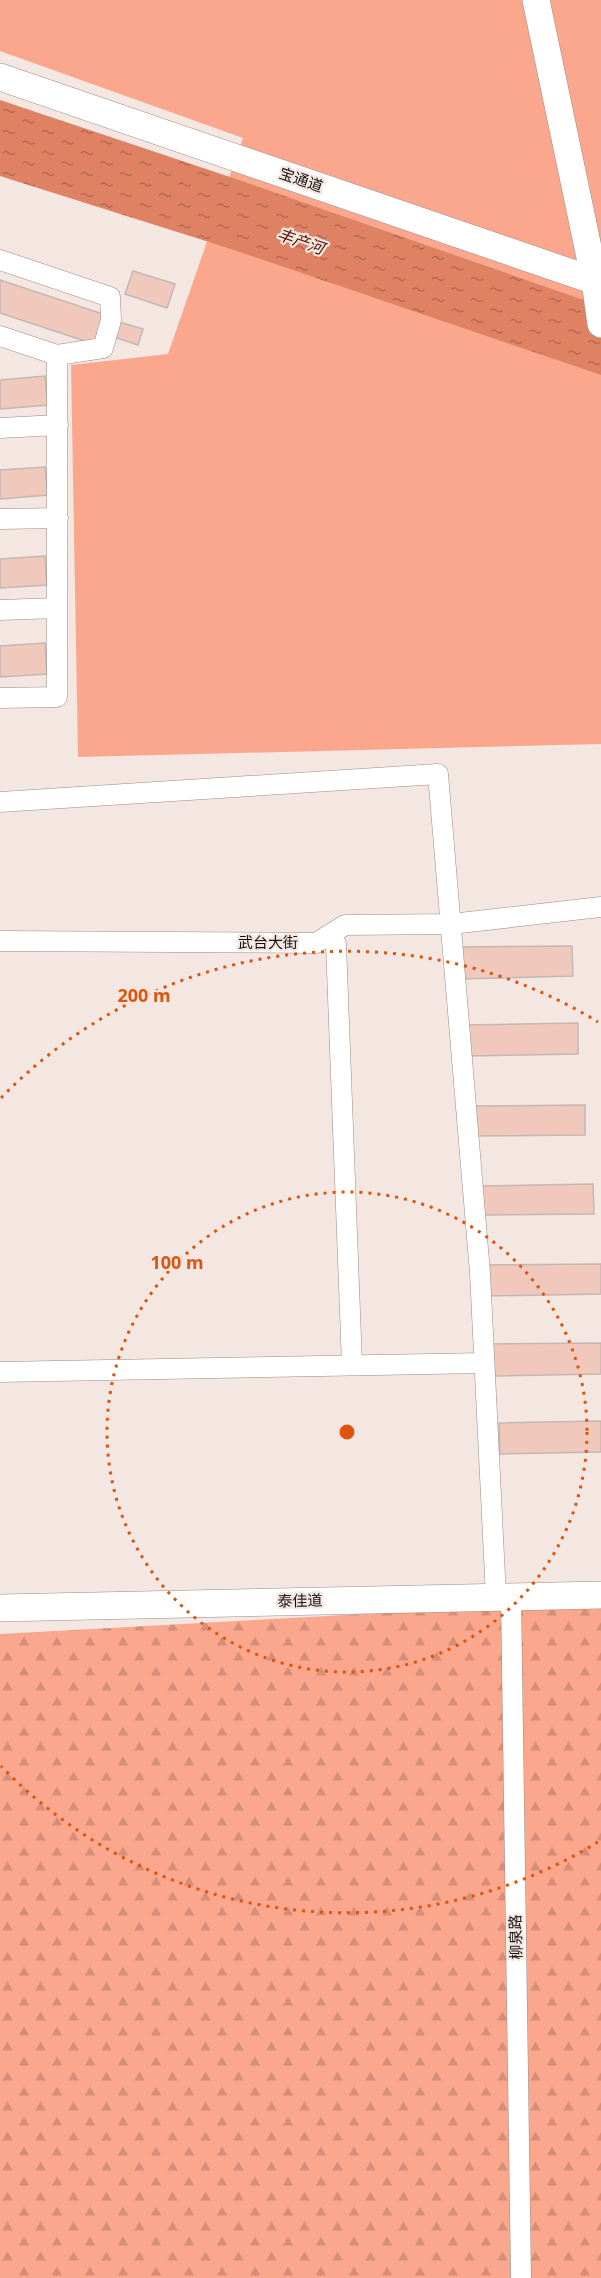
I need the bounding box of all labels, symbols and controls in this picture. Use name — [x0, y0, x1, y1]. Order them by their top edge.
street label: 宝通道 — [277, 162, 326, 196]
water label: 丰产河 — [275, 223, 330, 260]
street label: 武台大街 — [238, 932, 298, 952]
text: 200 m — [117, 983, 171, 1007]
text: 100 m — [150, 1250, 204, 1274]
centre of rings — [337, 1422, 357, 1442]
street label: 泰佳道 — [277, 1590, 323, 1610]
street label: 柳泉路 — [505, 1914, 525, 1960]

